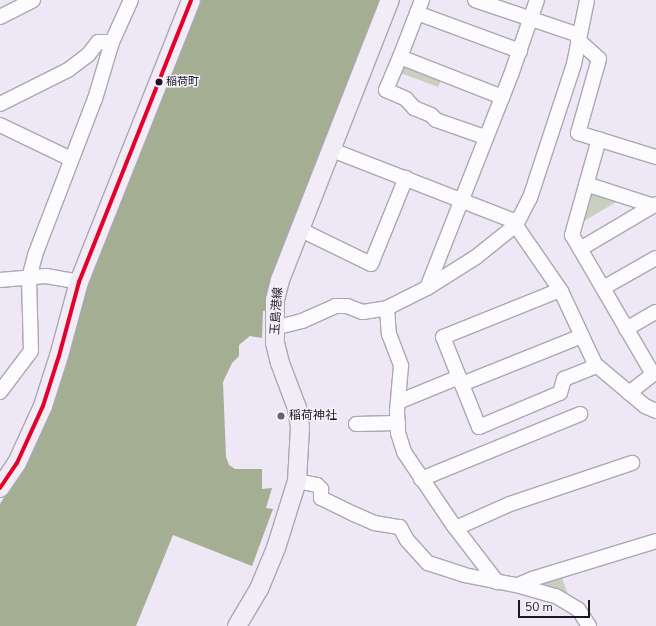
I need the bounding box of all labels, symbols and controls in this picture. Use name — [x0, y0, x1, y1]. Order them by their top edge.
place label: 稲荷町 — [166, 75, 199, 89]
marker: 稲荷町 — [154, 77, 164, 87]
street label: 玉島港線 — [268, 287, 286, 335]
place label: 稲荷神社 — [289, 409, 337, 423]
marker: 稲荷神社 — [276, 411, 286, 421]
scale bar — [520, 592, 592, 618]
text: 50 m — [525, 599, 553, 615]

